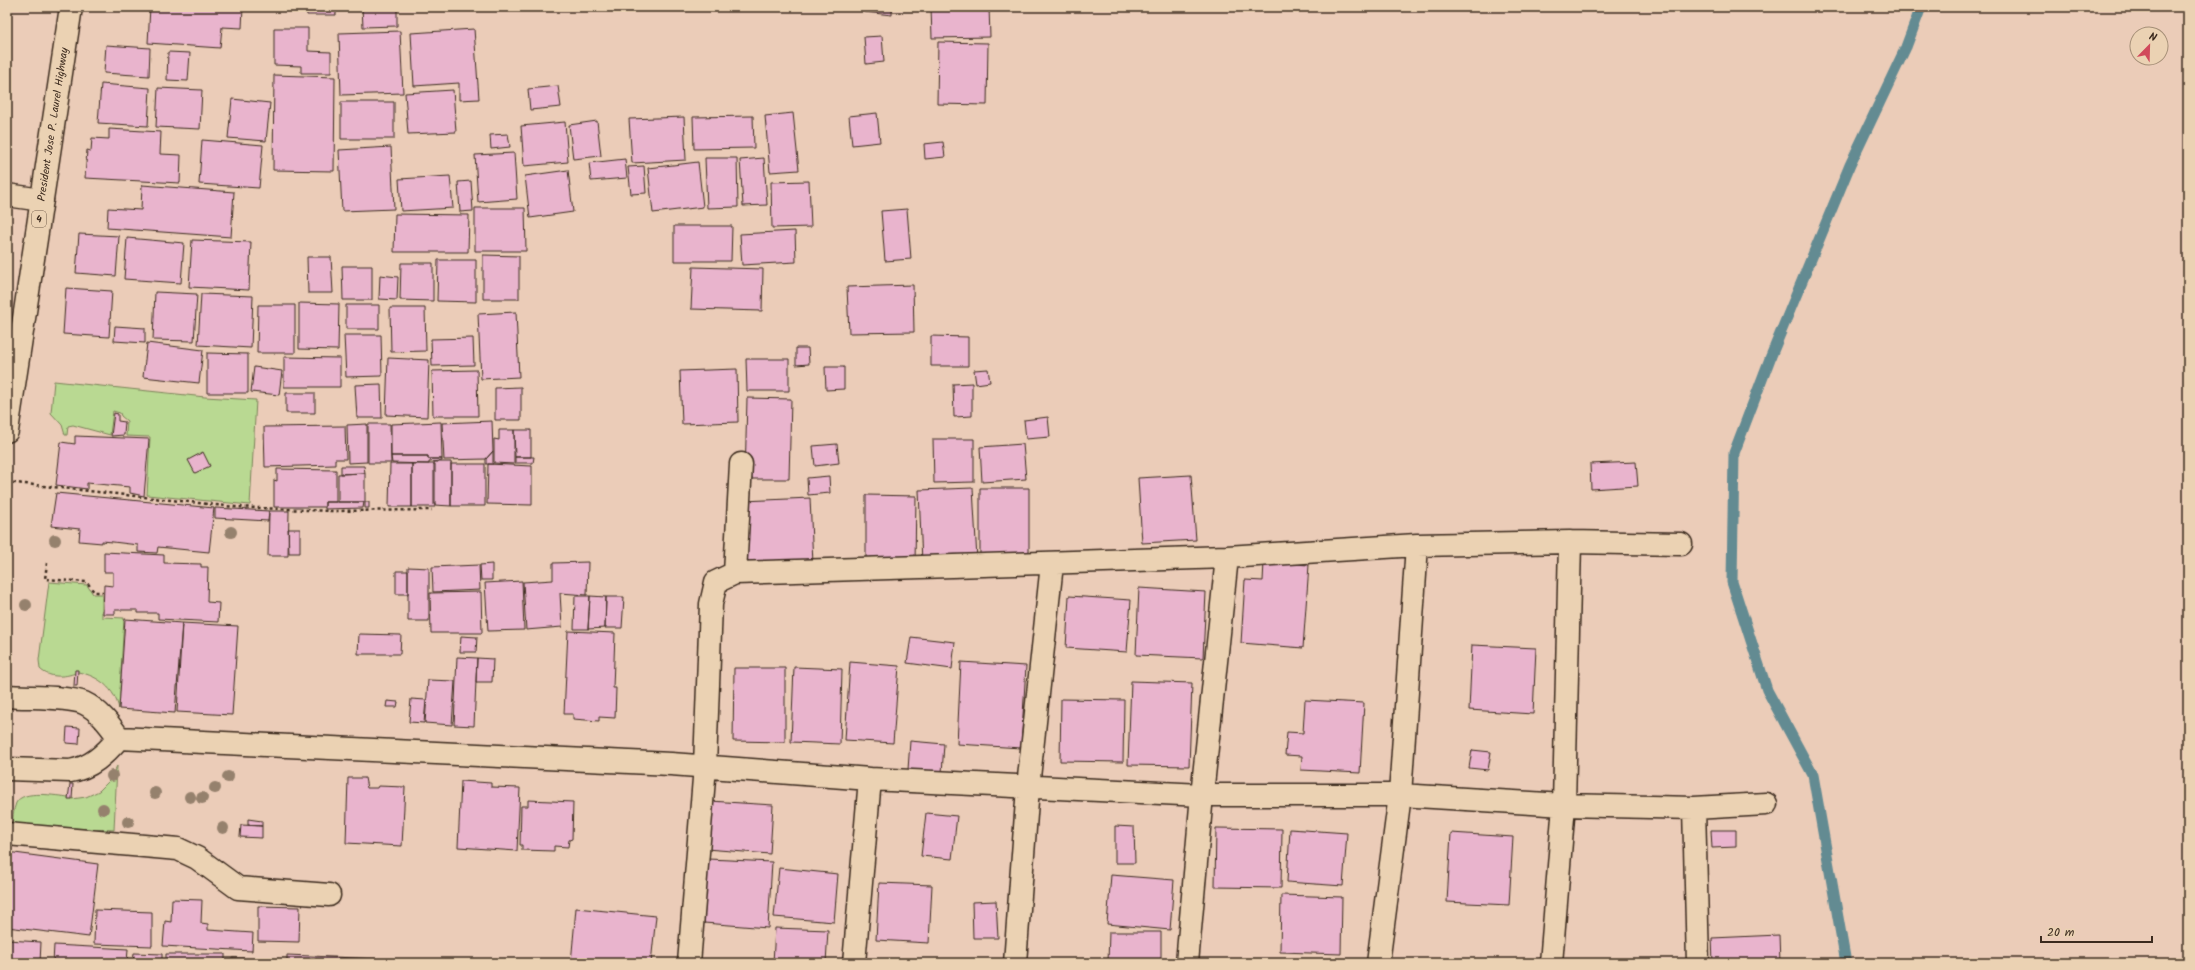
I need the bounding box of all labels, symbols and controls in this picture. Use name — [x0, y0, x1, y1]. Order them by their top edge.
north arrow — [2129, 26, 2169, 66]
text: N — [2146, 28, 2159, 47]
street label: President Jose P. Laurel Highway — [33, 46, 74, 203]
road number: 4 — [32, 211, 46, 227]
scale bar — [2041, 918, 2152, 944]
text: 20 m — [2047, 923, 2075, 942]

